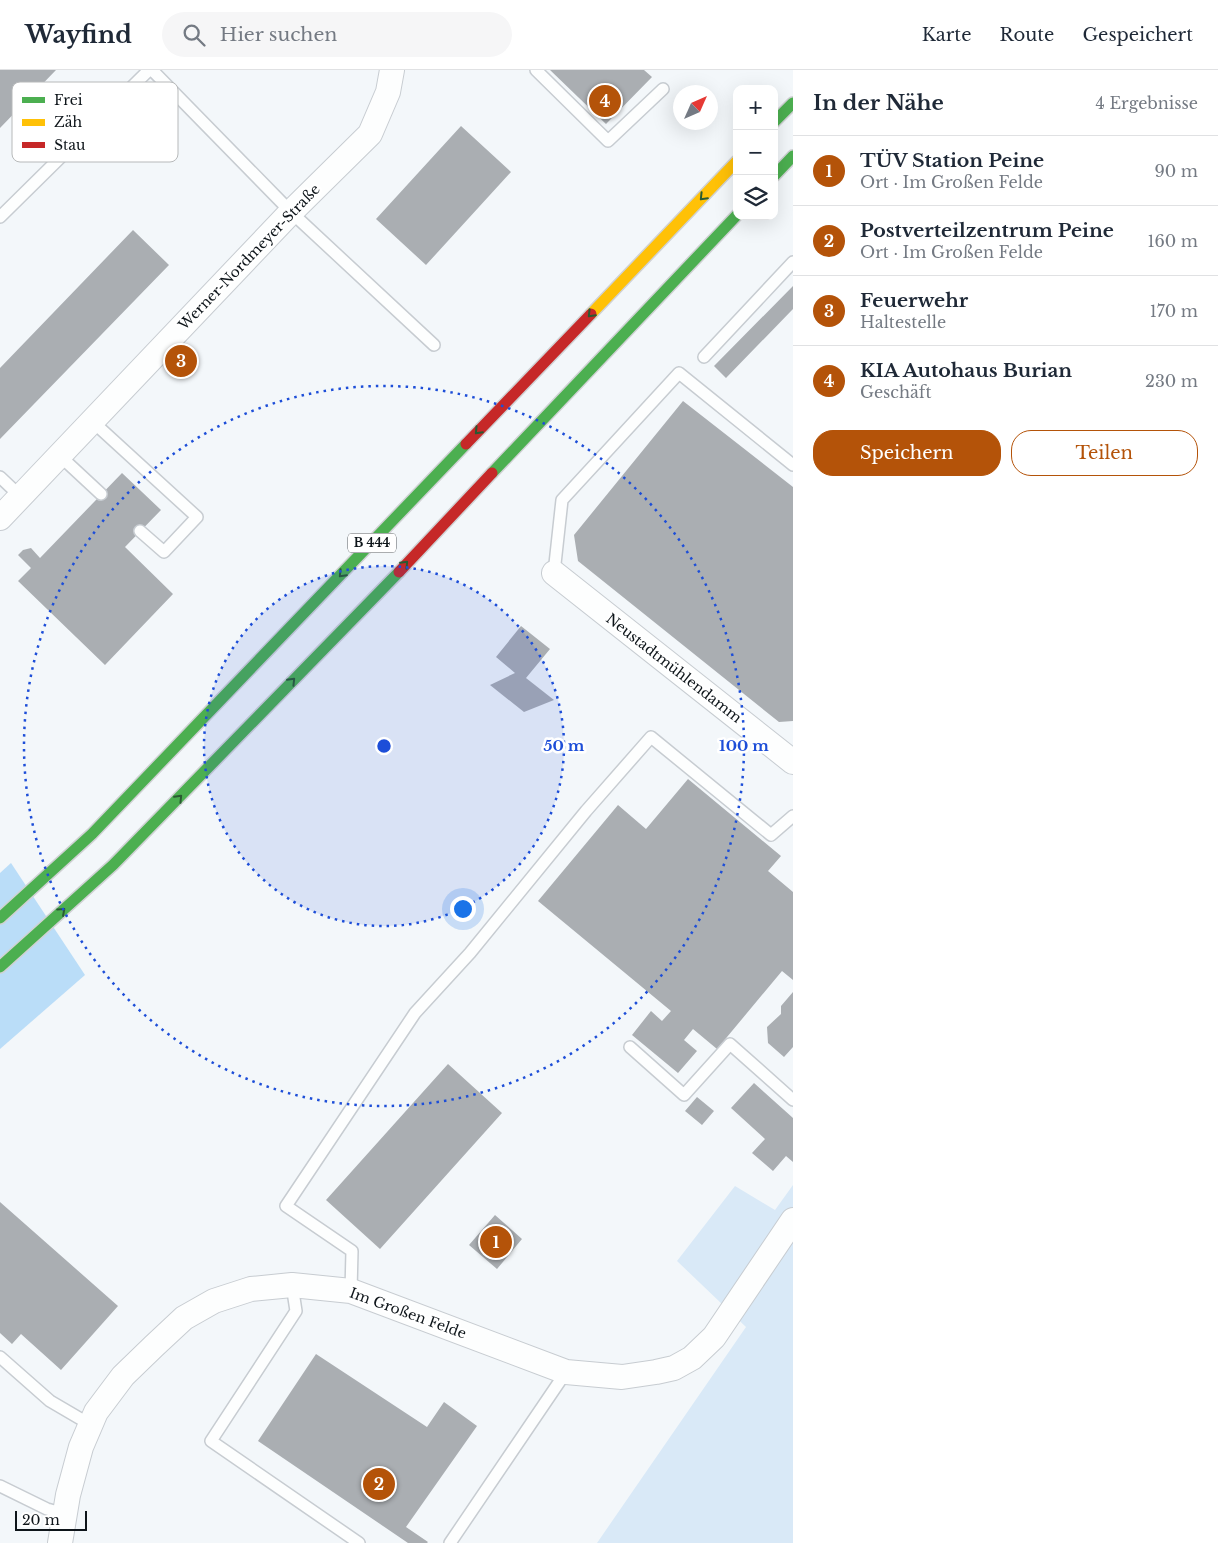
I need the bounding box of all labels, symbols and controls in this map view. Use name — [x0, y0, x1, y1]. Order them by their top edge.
search box — [162, 12, 512, 57]
text: Wayfind — [25, 20, 132, 49]
icon: search — [180, 21, 208, 49]
text: Hier suchen — [220, 23, 337, 46]
text: Karte — [922, 24, 971, 46]
text: Route — [999, 24, 1054, 46]
text: Gespeichert — [1082, 24, 1193, 46]
legend — [12, 82, 178, 162]
pin: 4 — [589, 82, 621, 120]
north arrow — [673, 85, 718, 130]
map controls — [733, 85, 778, 220]
button: + — [733, 85, 778, 130]
text: In der Nähe — [813, 90, 944, 116]
text: Frei — [54, 91, 83, 109]
text: 4 Ergebnisse — [1095, 93, 1198, 113]
text: Zäh — [54, 113, 83, 131]
button: − — [733, 130, 778, 175]
text: Stau — [54, 136, 86, 154]
text: TÜV Station Peine — [860, 149, 1044, 172]
text: 1 — [826, 161, 832, 181]
text: 90 m — [1155, 161, 1198, 181]
text: Ort · Im Großen Felde — [860, 172, 1043, 192]
button: layers — [733, 175, 778, 220]
street label: Werner-Nordmeyer-Straße — [174, 180, 324, 335]
one-way arrow — [700, 191, 709, 200]
text: Postverteilzentrum Peine — [860, 219, 1114, 242]
text: 2 — [824, 231, 834, 251]
text: 160 m — [1147, 231, 1198, 251]
text: Ort · Im Großen Felde — [860, 242, 1043, 262]
text: Feuerwehr — [860, 289, 968, 312]
text: 3 — [824, 301, 834, 321]
text: 170 m — [1150, 301, 1198, 321]
one-way arrow — [588, 308, 597, 317]
text: Haltestelle — [860, 312, 946, 332]
pin: 3 — [165, 342, 197, 380]
text: KIA Autohaus Burian — [860, 359, 1072, 382]
text: 4 — [824, 371, 834, 391]
text: 230 m — [1145, 371, 1198, 391]
text: Geschäft — [860, 382, 931, 402]
one-way arrow — [475, 426, 484, 435]
button: Speichern — [813, 430, 1001, 476]
button: Teilen — [1011, 430, 1198, 476]
road number: B 444 — [348, 533, 396, 552]
one-way arrow — [399, 561, 408, 570]
one-way arrow — [339, 569, 348, 578]
street label: Neustadtmühlendamm — [603, 609, 745, 727]
one-way arrow — [286, 678, 295, 687]
text: 50 m — [544, 736, 585, 755]
text: 100 m — [719, 736, 769, 755]
centre of rings — [375, 737, 393, 755]
one-way arrow — [173, 795, 182, 804]
your location — [450, 896, 476, 922]
one-way arrow — [57, 908, 66, 917]
pin: 1 — [480, 1223, 512, 1261]
street label: Im Großen Felde — [347, 1284, 469, 1342]
pin: 2 — [363, 1465, 395, 1503]
scale bar — [15, 1508, 88, 1531]
text: 20 m — [22, 1511, 60, 1529]

